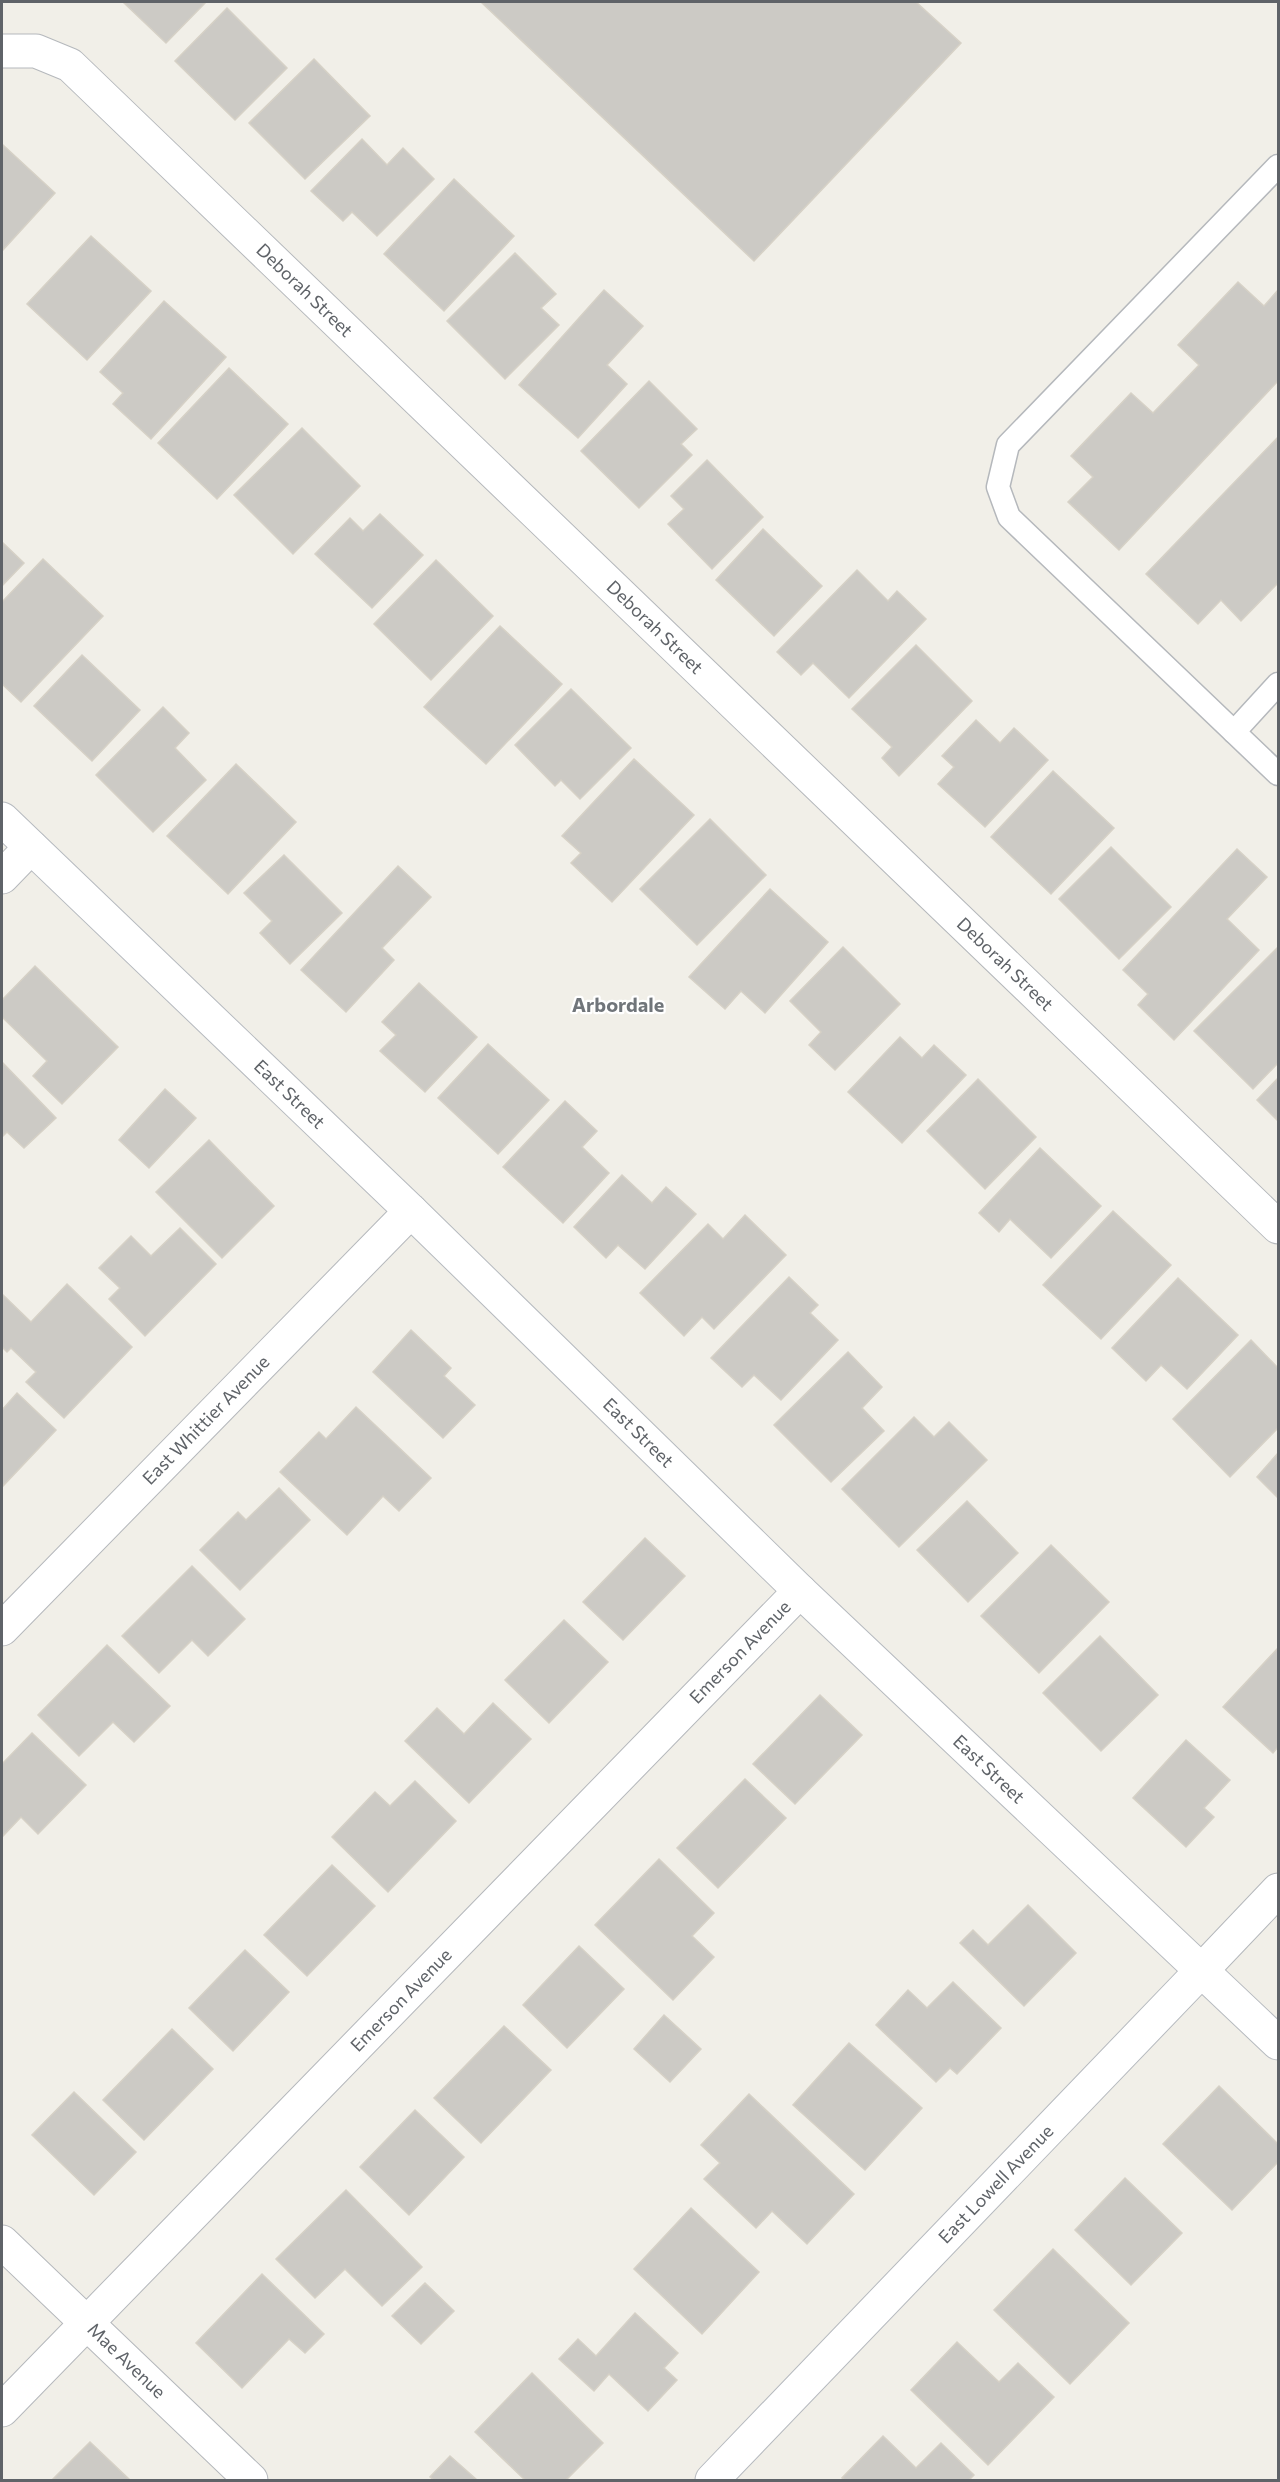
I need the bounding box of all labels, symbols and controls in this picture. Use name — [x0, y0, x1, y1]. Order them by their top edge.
street label: Deborah Street — [252, 238, 358, 341]
street label: Deborah Street — [603, 575, 708, 678]
street label: Deborah Street — [953, 912, 1058, 1015]
district label: Arbordale — [572, 992, 664, 1016]
street label: East Street — [250, 1055, 330, 1133]
street label: East Whittier Avenue — [137, 1350, 274, 1489]
street label: East Street — [599, 1393, 679, 1471]
street label: Emerson Avenue — [684, 1595, 795, 1708]
street label: East Street — [949, 1730, 1030, 1808]
street label: Emerson Avenue — [345, 1943, 456, 2056]
street label: East Lowell Avenue — [933, 2120, 1057, 2248]
street label: Mae Avenue — [83, 2318, 171, 2402]

